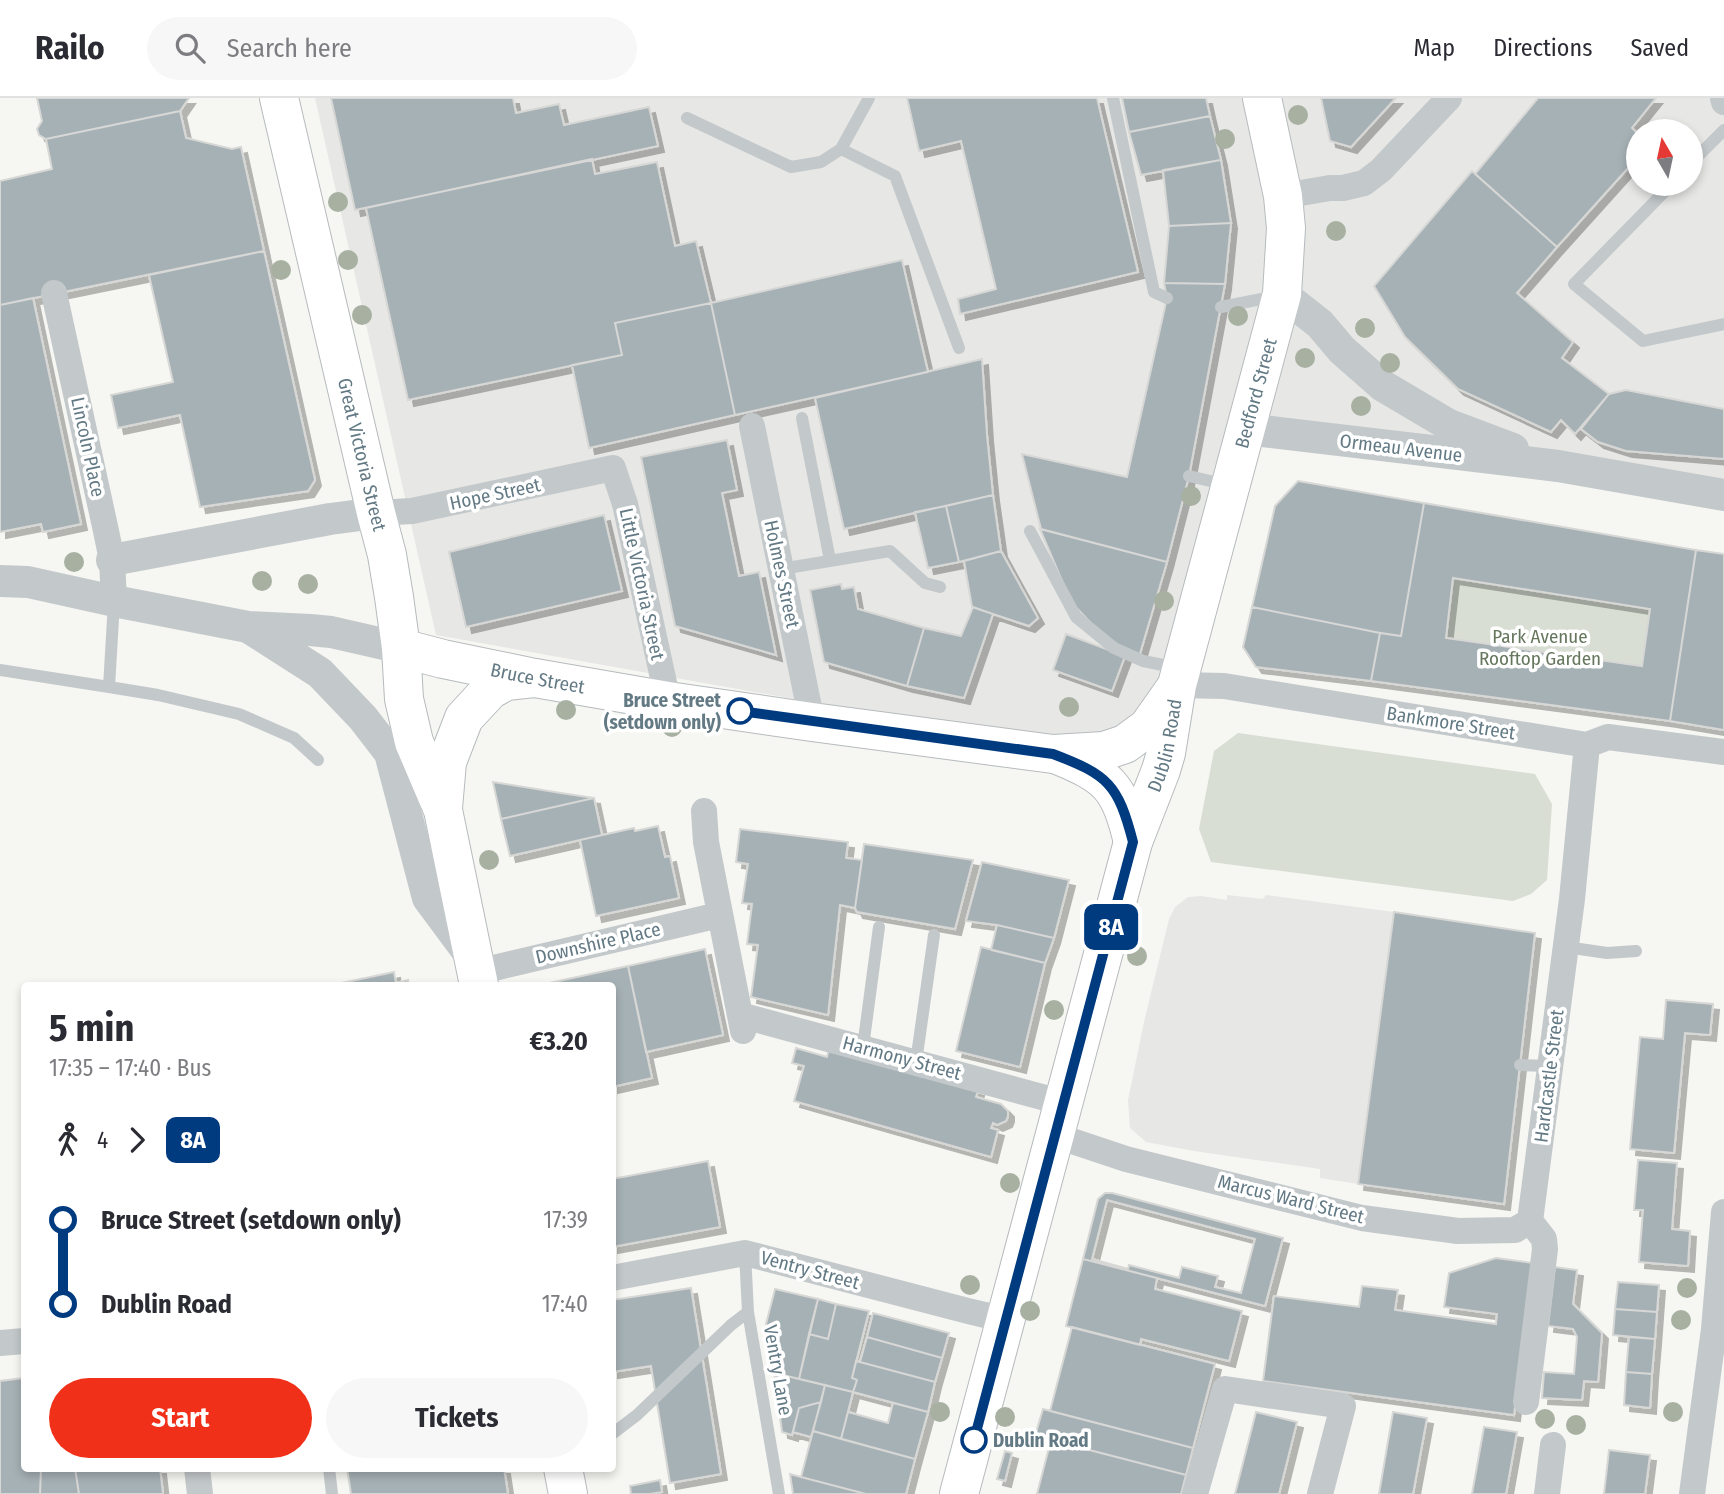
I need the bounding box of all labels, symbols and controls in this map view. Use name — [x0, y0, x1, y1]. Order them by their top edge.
search box — [147, 17, 637, 80]
text: Railo — [35, 28, 105, 68]
icon: search — [171, 29, 209, 67]
text: Search here — [227, 33, 352, 64]
text: Map — [1414, 34, 1455, 62]
text: Directions — [1493, 34, 1592, 62]
text: Saved — [1630, 34, 1689, 62]
north arrow — [1626, 119, 1703, 196]
map controls — [1626, 119, 1703, 196]
street label: Bedford Street — [1230, 335, 1281, 451]
street label: Great Victoria Street — [333, 375, 392, 534]
street label: Lincoln Place — [66, 395, 110, 499]
street label: Ormeau Avenue — [1338, 429, 1464, 467]
street label: Hope Street — [448, 473, 543, 515]
street label: Little Victoria Street — [615, 506, 669, 663]
street label: Holmes Street — [759, 518, 805, 631]
park label: Park Avenue Rooftop Garden — [1479, 625, 1601, 670]
street label: Bruce Street — [489, 658, 587, 698]
place label: Bruce Street (setdown only) — [604, 689, 721, 734]
street label: Dublin Road — [1142, 697, 1186, 795]
marker: Bruce Street (setdown only) — [727, 698, 753, 724]
street label: Bankmore Street — [1385, 701, 1518, 745]
line badge: 8A — [1080, 904, 1142, 950]
text: 8A — [1098, 913, 1124, 941]
street label: Downshire Place — [533, 917, 663, 969]
text: 5 min — [49, 1005, 134, 1051]
street label: Hardcastle Street — [1529, 1007, 1569, 1144]
text: €3.20 — [530, 1026, 588, 1057]
street label: Harmony Street — [840, 1031, 964, 1085]
text: 17:35 – 17:40 · Bus — [49, 1054, 211, 1082]
icon: walk — [49, 1121, 87, 1159]
icon: forward — [118, 1121, 156, 1159]
text: 4 — [97, 1126, 108, 1154]
text: 8A — [180, 1126, 206, 1154]
street label: Marcus Ward Street — [1216, 1170, 1367, 1228]
text: Bruce Street (setdown only) — [101, 1205, 401, 1236]
text: 17:39 — [543, 1206, 588, 1234]
street label: Ventry Street — [758, 1246, 863, 1294]
text: Dublin Road — [101, 1289, 232, 1320]
text: 17:40 — [542, 1290, 588, 1318]
street label: Ventry Lane — [759, 1323, 797, 1417]
button: Start — [49, 1378, 312, 1458]
button: Tickets — [326, 1378, 588, 1458]
marker: Dublin Road — [961, 1427, 987, 1453]
place label: Dublin Road — [993, 1429, 1089, 1452]

